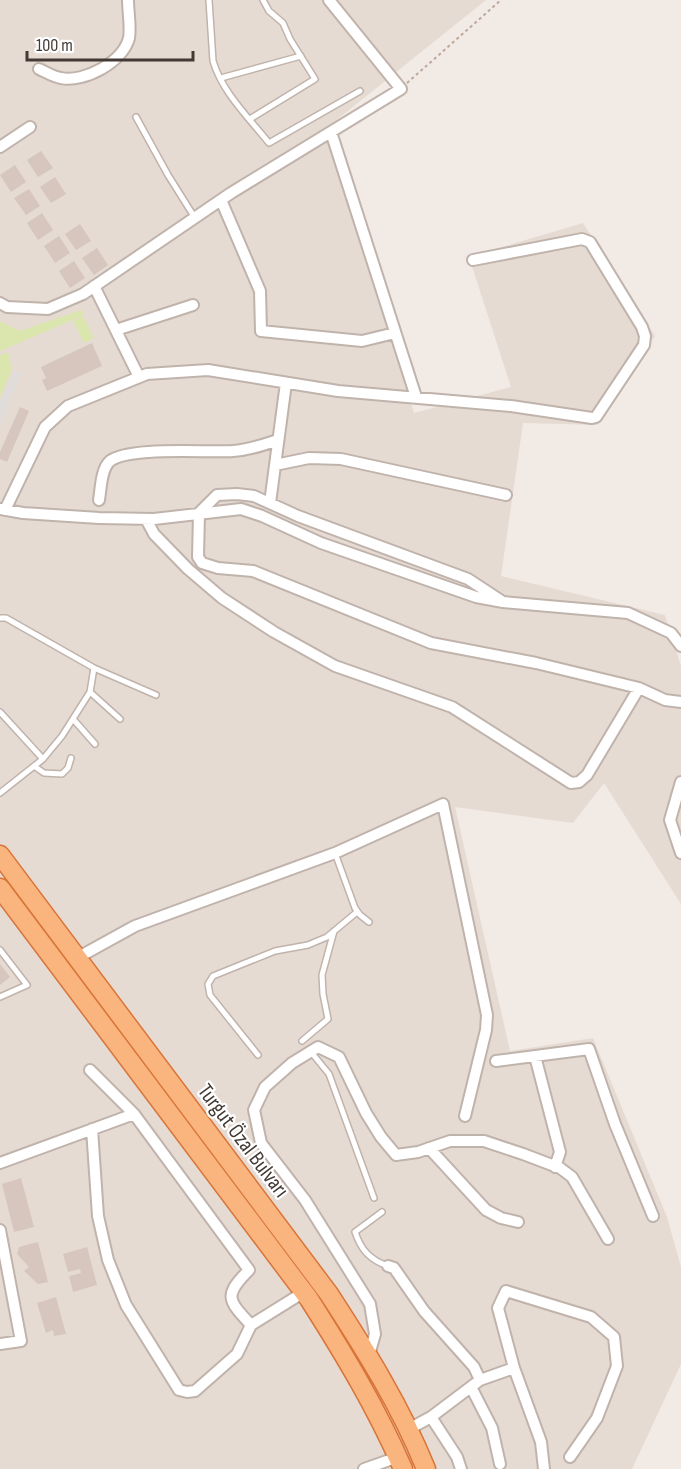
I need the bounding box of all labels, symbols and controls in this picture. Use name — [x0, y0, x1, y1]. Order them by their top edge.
scale bar — [27, 24, 194, 62]
text: 100 m — [36, 35, 73, 56]
street label: Turgut Özal Bulvarı — [191, 1079, 294, 1203]

